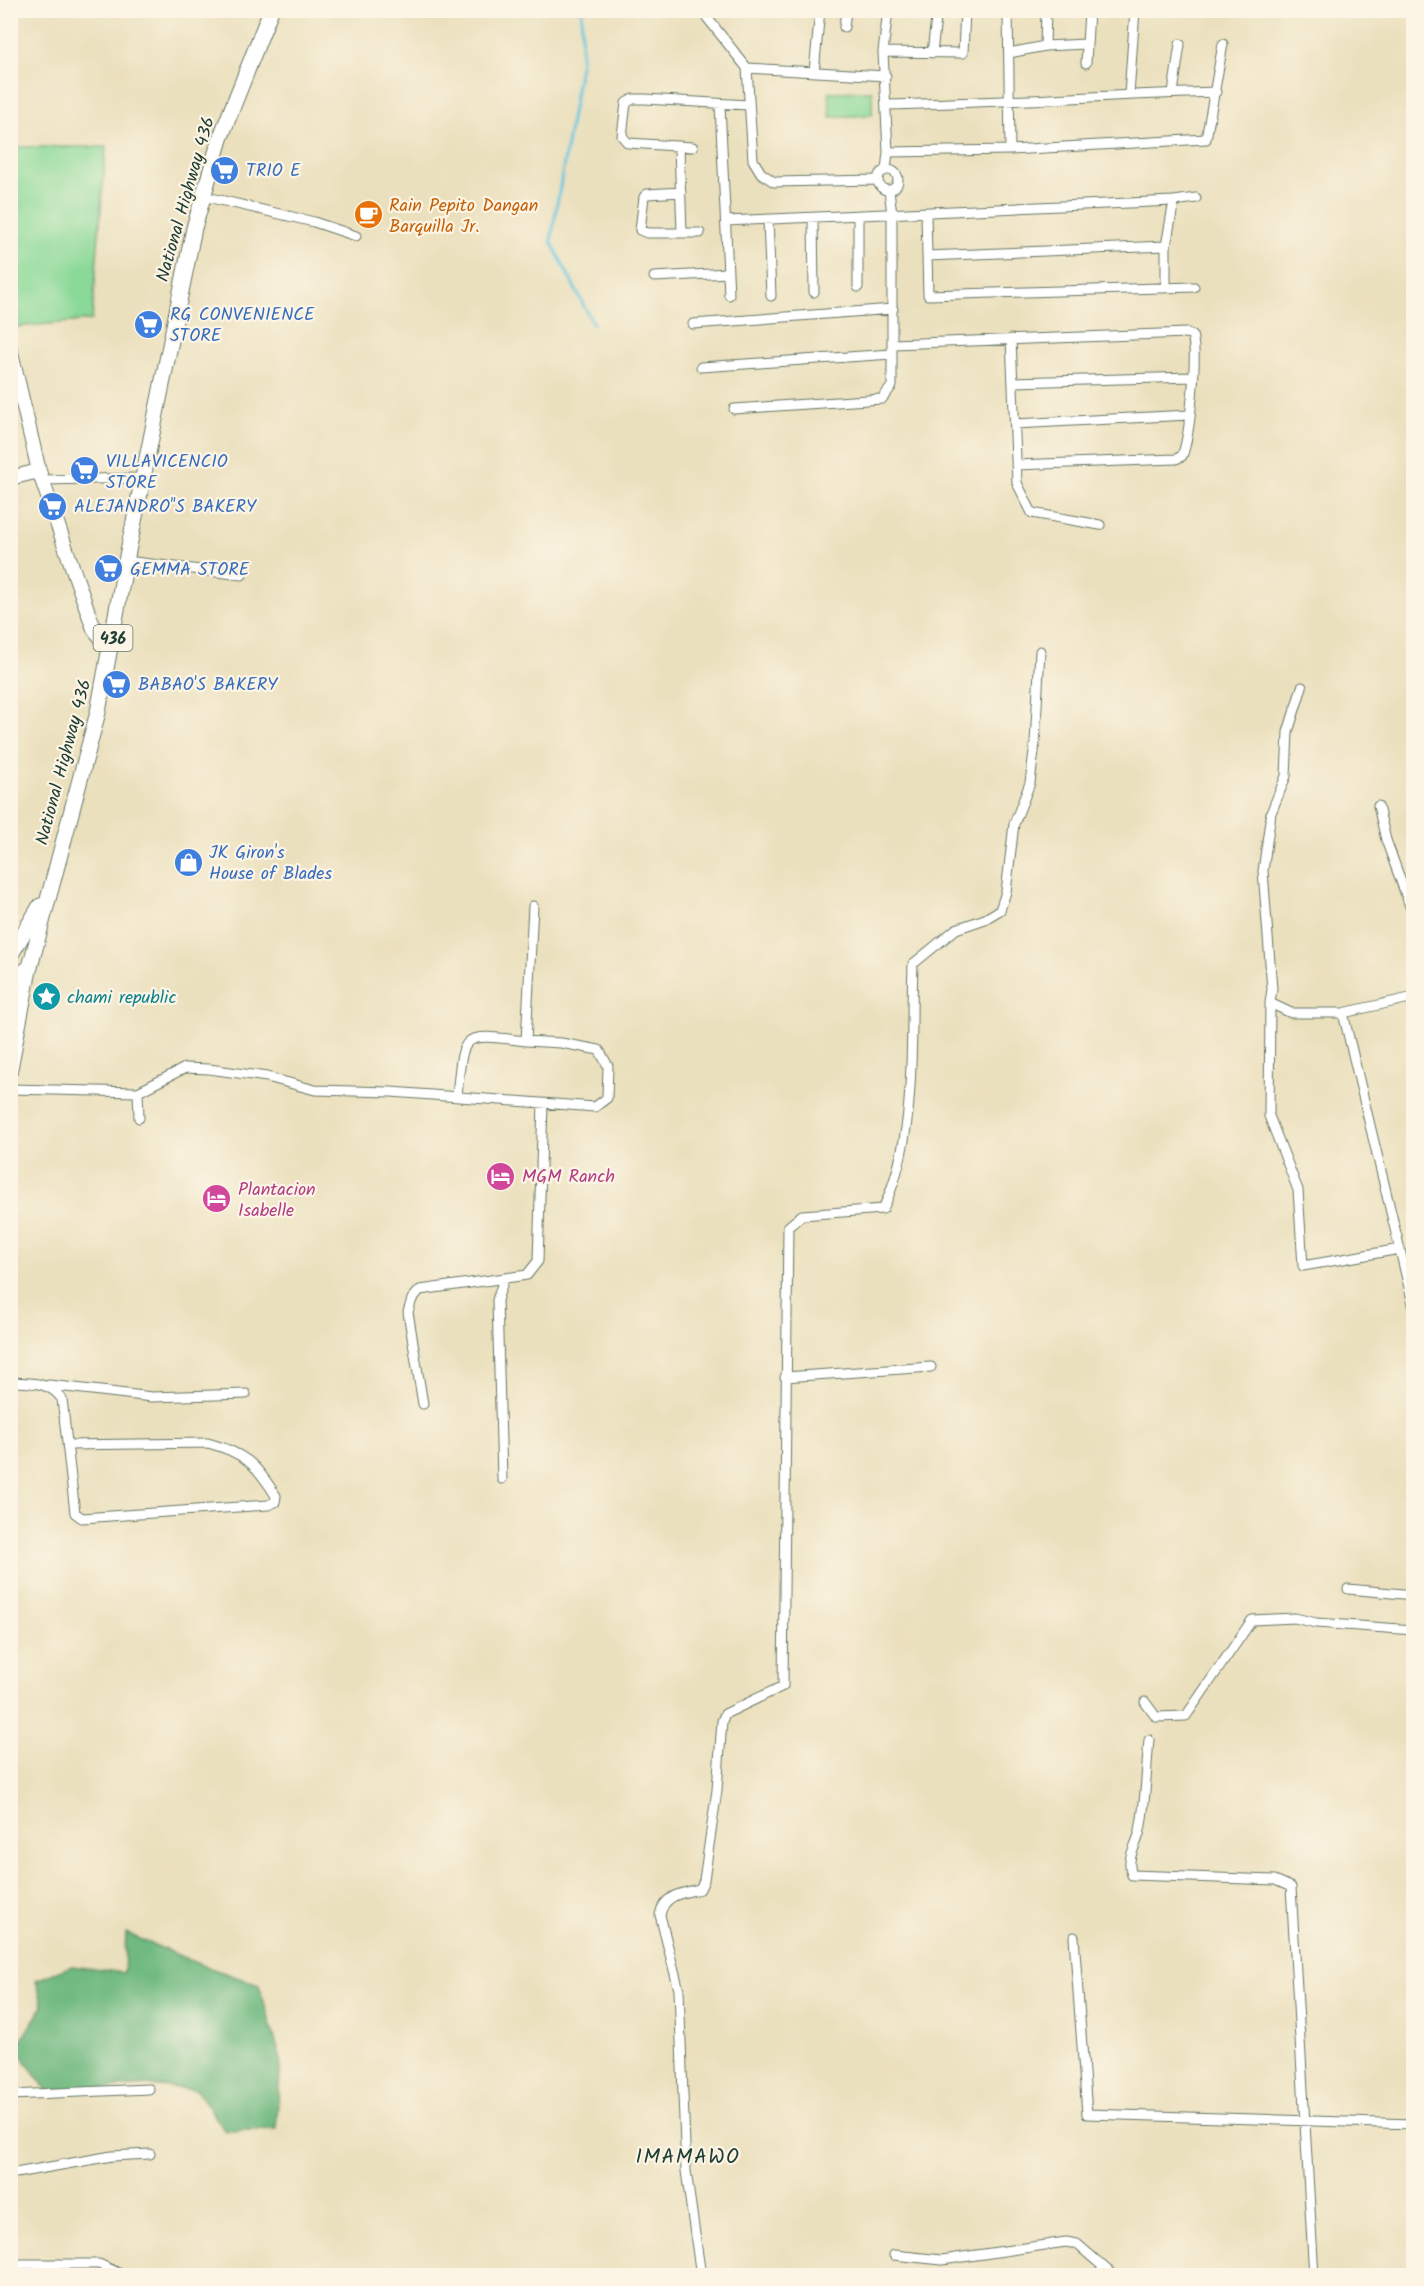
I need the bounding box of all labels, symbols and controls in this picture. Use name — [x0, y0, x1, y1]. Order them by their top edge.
street label: National Highway 436 — [149, 113, 224, 285]
supermarket icon: TRIO E — [209, 154, 241, 186]
place label: TRIO E — [246, 157, 301, 186]
place label: Rain Pepito Dangan Barquilla Jr. — [389, 192, 538, 242]
cafe icon: Rain Pepito Dangan Barquilla Jr. — [352, 199, 384, 231]
place label: RG CONVENIENCE STORE — [170, 301, 315, 351]
supermarket icon: RG CONVENIENCE STORE — [133, 308, 165, 340]
place label: VILLAVICENCIO STORE — [106, 448, 228, 498]
supermarket icon: VILLAVICENCIO STORE — [69, 455, 101, 487]
supermarket icon: ALEJANDRO''S BAKERY — [37, 490, 69, 522]
place label: ALEJANDRO''S BAKERY — [74, 493, 257, 522]
supermarket icon: GEMMA STORE — [93, 553, 125, 585]
place label: GEMMA STORE — [130, 556, 250, 585]
road number: 436 — [94, 625, 132, 651]
supermarket icon: BABAO'S BAKERY — [101, 668, 133, 700]
place label: BABAO'S BAKERY — [138, 671, 278, 700]
street label: National Highway 436 — [28, 676, 101, 849]
place label: JK Giron's House of Blades — [209, 839, 332, 889]
shop icon: JK Giron's House of Blades — [172, 846, 204, 878]
place icon: chami republic — [30, 981, 62, 1013]
place label: chami republic — [67, 984, 176, 1013]
hotel icon: MGM Ranch — [485, 1160, 517, 1192]
place label: MGM Ranch — [522, 1163, 615, 1192]
place label: Plantacion Isabelle — [238, 1176, 316, 1226]
hotel icon: Plantacion Isabelle — [201, 1183, 233, 1215]
district label: IMAMAWO — [636, 2141, 740, 2174]

